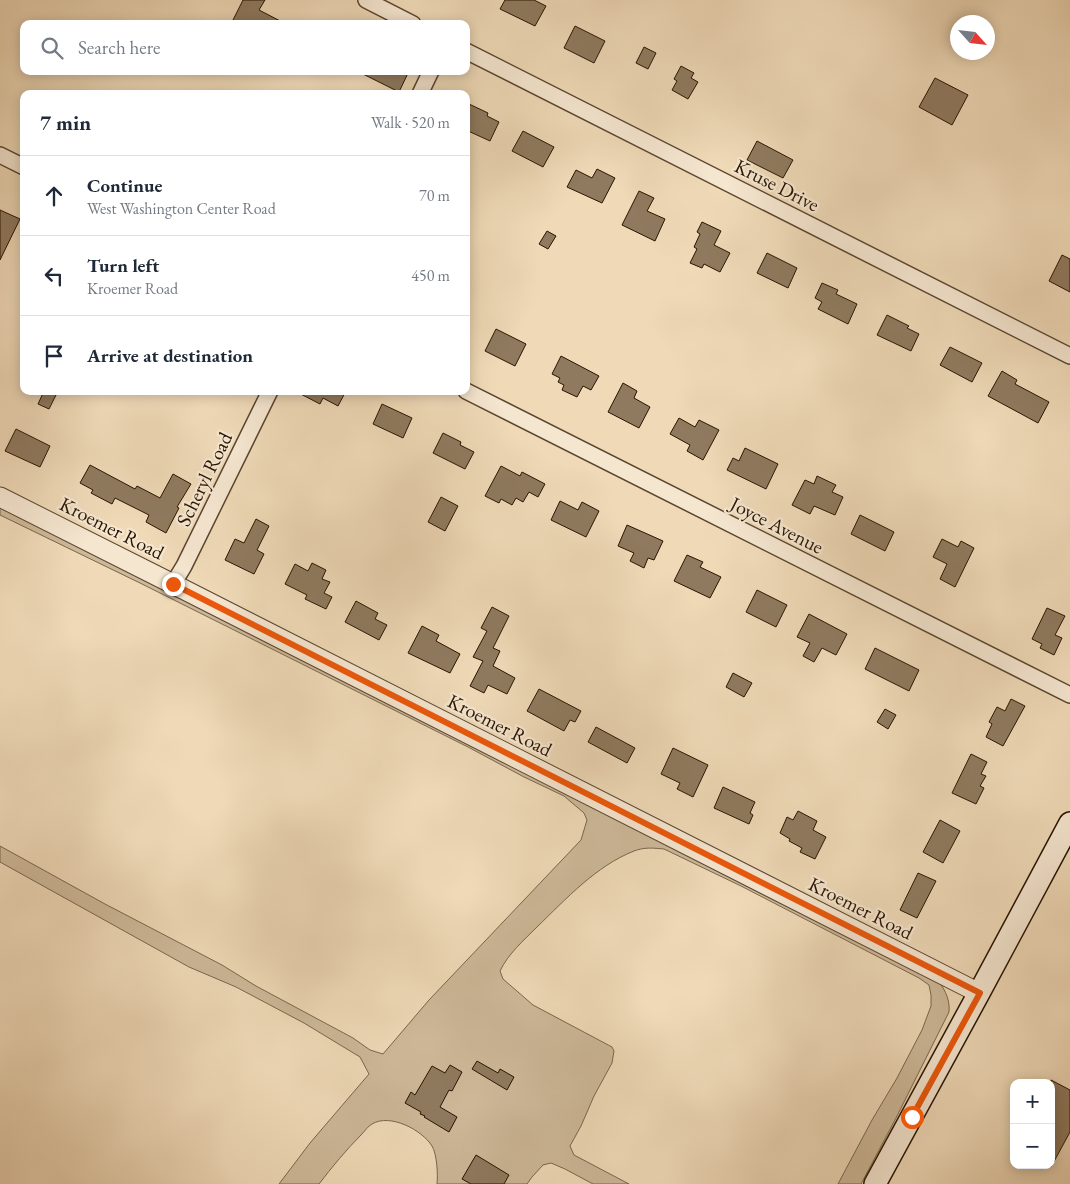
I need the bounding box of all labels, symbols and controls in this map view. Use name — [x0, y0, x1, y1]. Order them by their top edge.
north arrow — [950, 15, 995, 60]
search box — [20, 20, 470, 75]
icon: search — [38, 34, 66, 62]
text: Search here — [78, 35, 160, 60]
text: 7 min — [40, 109, 91, 136]
text: Walk · 520 m — [371, 112, 450, 133]
street label: Kruse Drive — [730, 153, 824, 218]
text: Continue — [87, 173, 162, 198]
icon: ahead — [40, 182, 68, 210]
text: 70 m — [419, 185, 450, 206]
text: West Washington Center Road — [87, 198, 276, 219]
text: Turn left — [87, 253, 159, 278]
icon: left — [40, 262, 68, 290]
text: 450 m — [411, 265, 450, 286]
text: Kroemer Road — [87, 278, 178, 299]
icon: arrive — [40, 342, 68, 370]
text: Arrive at destination — [87, 343, 253, 368]
street label: Scheryl Road — [170, 427, 238, 530]
street label: Joyce Avenue — [724, 489, 828, 560]
street label: Kroemer Road — [55, 491, 169, 566]
route end — [162, 573, 185, 596]
street label: Kroemer Road — [443, 688, 557, 763]
street label: Kroemer Road — [804, 871, 918, 946]
map controls — [1010, 1079, 1055, 1169]
button: + — [1010, 1079, 1055, 1124]
route start — [901, 1106, 924, 1129]
button: − — [1010, 1124, 1055, 1169]

